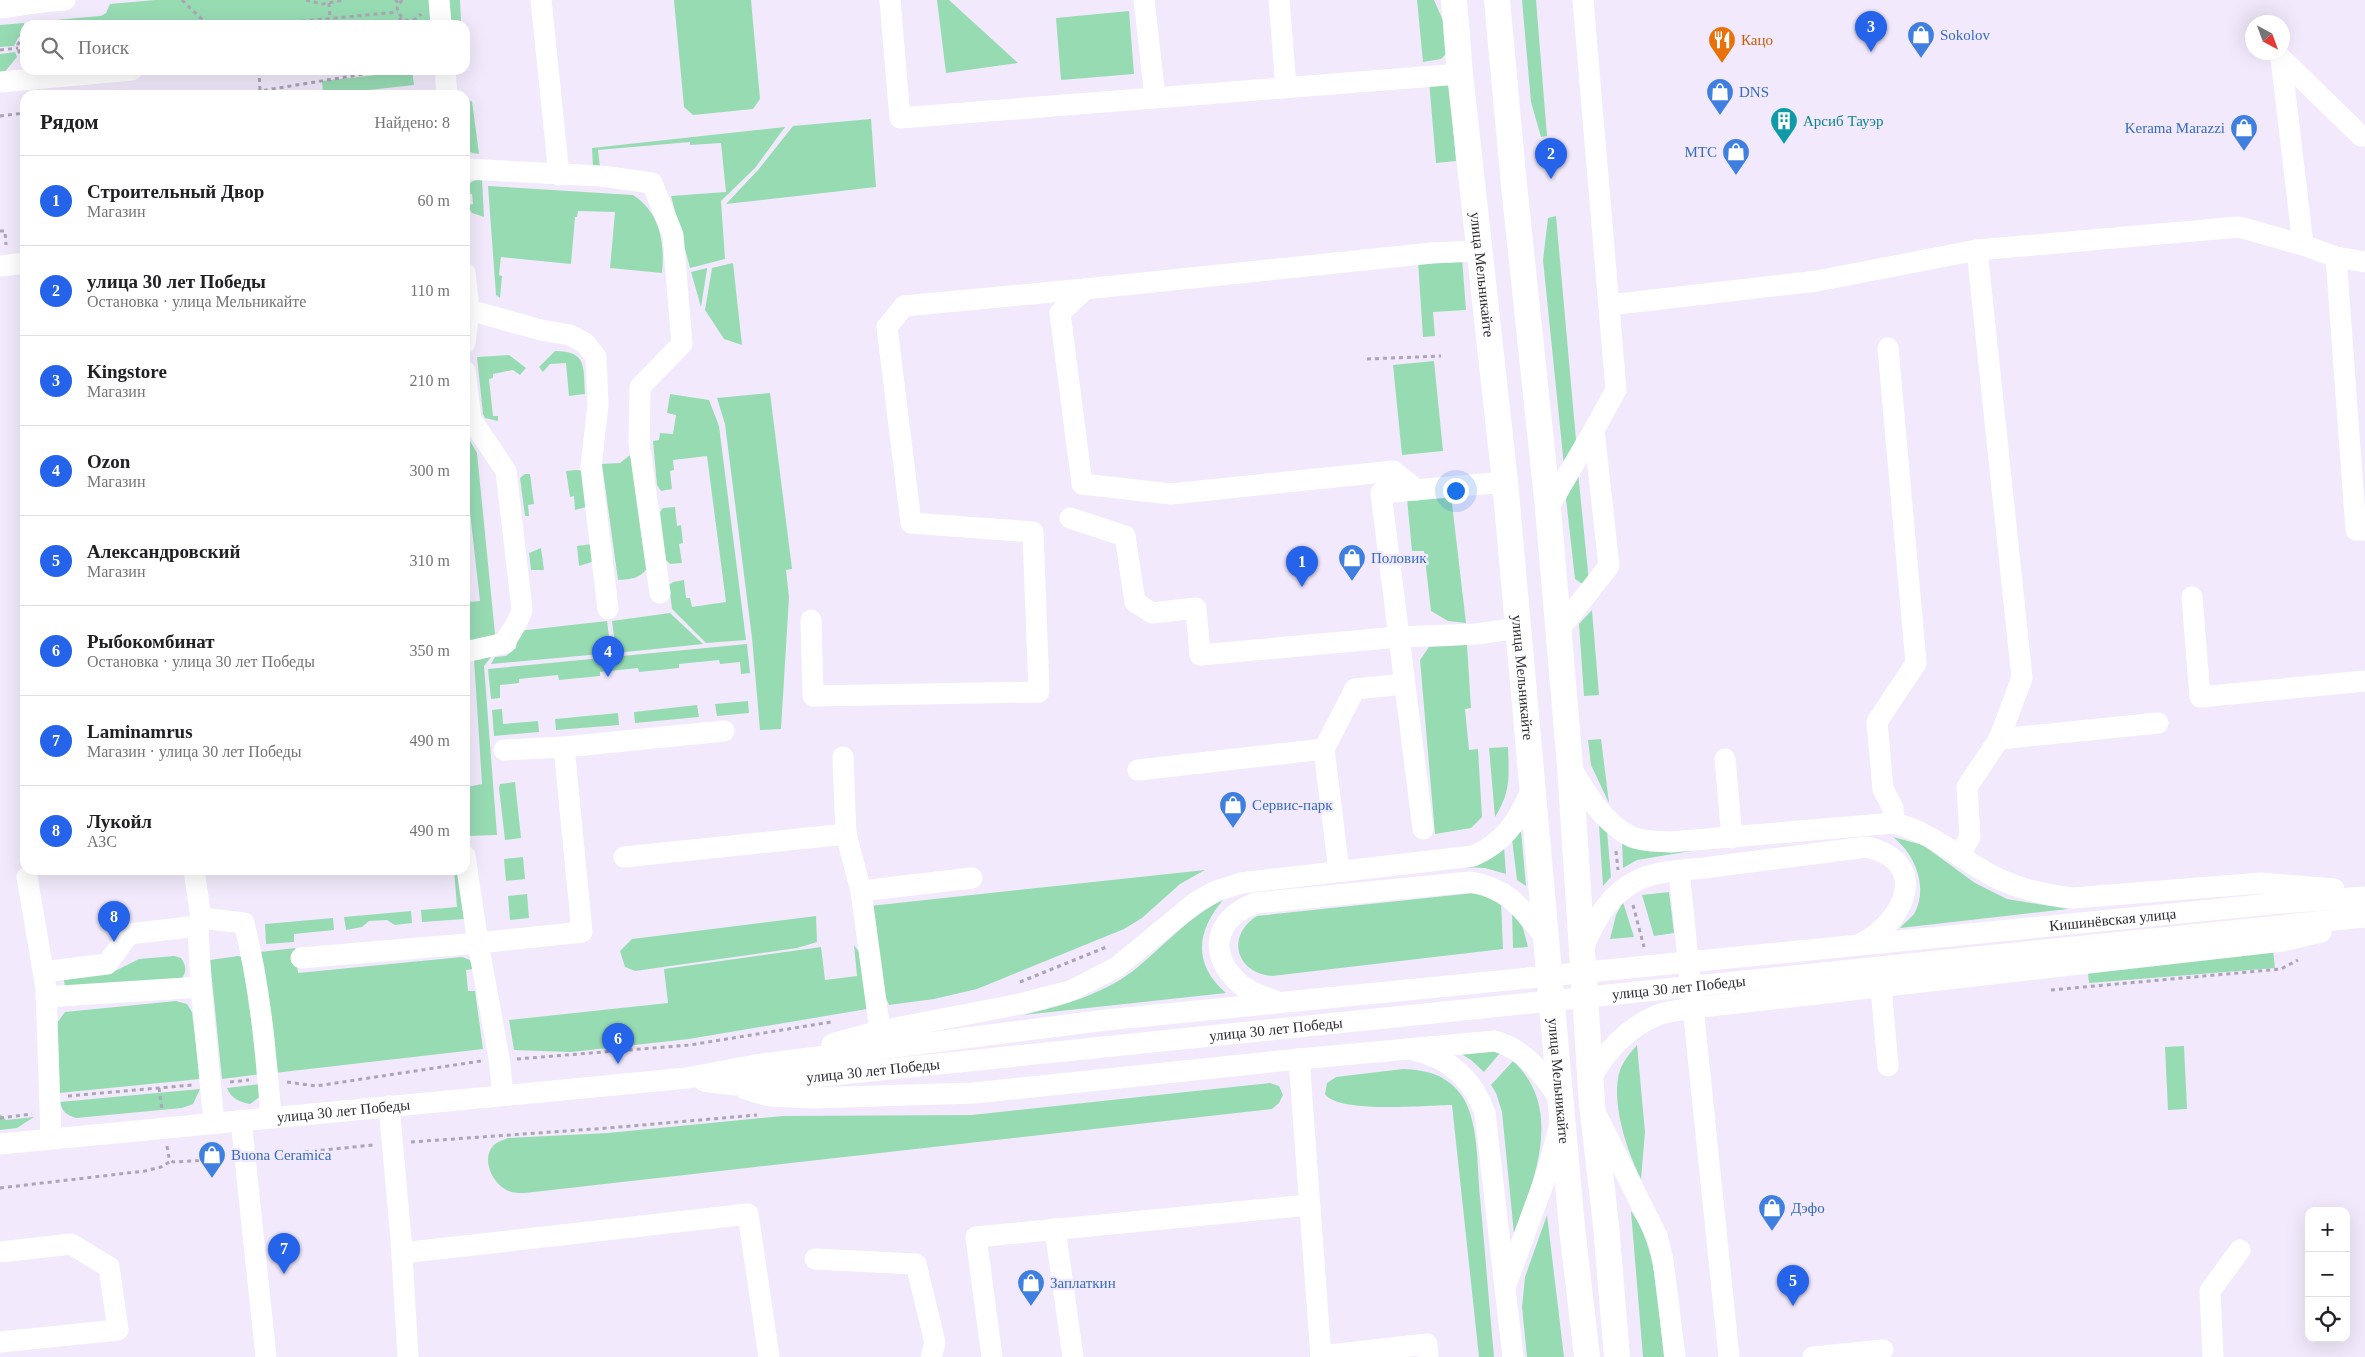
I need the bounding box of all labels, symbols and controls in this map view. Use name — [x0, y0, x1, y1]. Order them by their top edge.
pin: 3 — [1855, 11, 1887, 52]
north arrow — [2245, 15, 2290, 60]
search box — [20, 20, 470, 75]
shop icon: Sokolov — [1906, 20, 1936, 59]
restaurant icon: Кацо — [1707, 25, 1737, 64]
place label: Sokolov — [1940, 27, 1991, 43]
place label: Кацо — [1741, 32, 1773, 48]
icon: search — [38, 34, 66, 62]
text: Поиск — [78, 37, 129, 58]
shop icon: DNS — [1705, 77, 1735, 116]
place label: DNS — [1739, 84, 1769, 100]
building icon: Арсиб Тауэр — [1769, 106, 1799, 145]
text: Рядом — [40, 110, 99, 134]
place label: Арсиб Тауэр — [1803, 113, 1884, 129]
shop icon: Kerama Marazzi — [2229, 113, 2259, 152]
text: Найдено: 8 — [375, 114, 450, 131]
place label: Kerama Marazzi — [2125, 120, 2225, 136]
shop icon: МТС — [1721, 137, 1751, 176]
pin: 2 — [1535, 138, 1567, 179]
place label: МТС — [1684, 144, 1717, 160]
text: Строительный Двор — [87, 181, 264, 202]
text: 1 — [52, 192, 60, 209]
text: 60 m — [418, 192, 450, 209]
text: Магазин — [87, 203, 145, 220]
street label: улица Мельникайте — [1467, 211, 1497, 338]
text: улица 30 лет Победы — [87, 271, 266, 292]
text: 2 — [52, 282, 60, 299]
text: 110 m — [410, 282, 450, 299]
text: Остановка · улица Мельникайте — [87, 293, 306, 310]
text: Kingstore — [87, 361, 167, 382]
text: 3 — [52, 372, 60, 389]
text: 210 m — [410, 372, 450, 389]
text: Магазин — [87, 383, 145, 400]
text: Ozon — [87, 451, 130, 472]
text: 4 — [52, 462, 60, 479]
text: 300 m — [410, 462, 450, 479]
text: Магазин — [87, 473, 145, 490]
your location — [1443, 478, 1469, 504]
text: Александровский — [87, 541, 240, 562]
shop icon: Половик — [1337, 543, 1367, 582]
pin: 1 — [1286, 546, 1318, 587]
place label: Половик — [1371, 550, 1427, 566]
text: 5 — [52, 552, 60, 569]
text: 310 m — [410, 552, 450, 569]
text: Магазин — [87, 563, 145, 580]
street label: улица Мельникайте — [1509, 614, 1536, 741]
text: Рыбокомбинат — [87, 631, 215, 652]
pin: 4 — [592, 636, 624, 677]
text: 6 — [52, 642, 60, 659]
text: 350 m — [410, 642, 450, 659]
text: Остановка · улица 30 лет Победы — [87, 653, 315, 670]
text: Laminamrus — [87, 721, 193, 742]
text: 7 — [52, 732, 60, 749]
text: 490 m — [410, 732, 450, 749]
text: Магазин · улица 30 лет Победы — [87, 743, 302, 760]
shop icon: Сервис-парк — [1218, 790, 1248, 829]
place label: Сервис-парк — [1252, 797, 1333, 813]
text: Лукойл — [87, 811, 152, 832]
text: 8 — [52, 822, 60, 839]
text: 490 m — [410, 822, 450, 839]
text: АЗС — [87, 833, 117, 850]
pin: 8 — [98, 901, 130, 942]
street label: Кишинёвская улица — [2049, 905, 2177, 934]
street label: улица 30 лет Победы — [1611, 973, 1746, 1003]
street label: улица 30 лет Победы — [1208, 1014, 1343, 1044]
street label: улица Мельникайте — [1545, 1017, 1572, 1145]
pin: 6 — [602, 1023, 634, 1064]
street label: улица 30 лет Победы — [806, 1056, 940, 1086]
street label: улица 30 лет Победы — [276, 1097, 411, 1125]
shop icon: Buona Ceramica — [197, 1140, 227, 1179]
place label: Buona Ceramica — [231, 1147, 332, 1163]
shop icon: Дэфо — [1757, 1193, 1787, 1232]
place label: Дэфо — [1791, 1200, 1825, 1216]
map controls — [2305, 1207, 2350, 1342]
button: + — [2305, 1207, 2350, 1252]
pin: 7 — [268, 1233, 300, 1274]
button: − — [2305, 1252, 2350, 1297]
pin: 5 — [1777, 1265, 1809, 1306]
shop icon: Заплаткин — [1016, 1268, 1046, 1307]
place label: Заплаткин — [1050, 1275, 1116, 1291]
button: locate — [2305, 1297, 2350, 1342]

